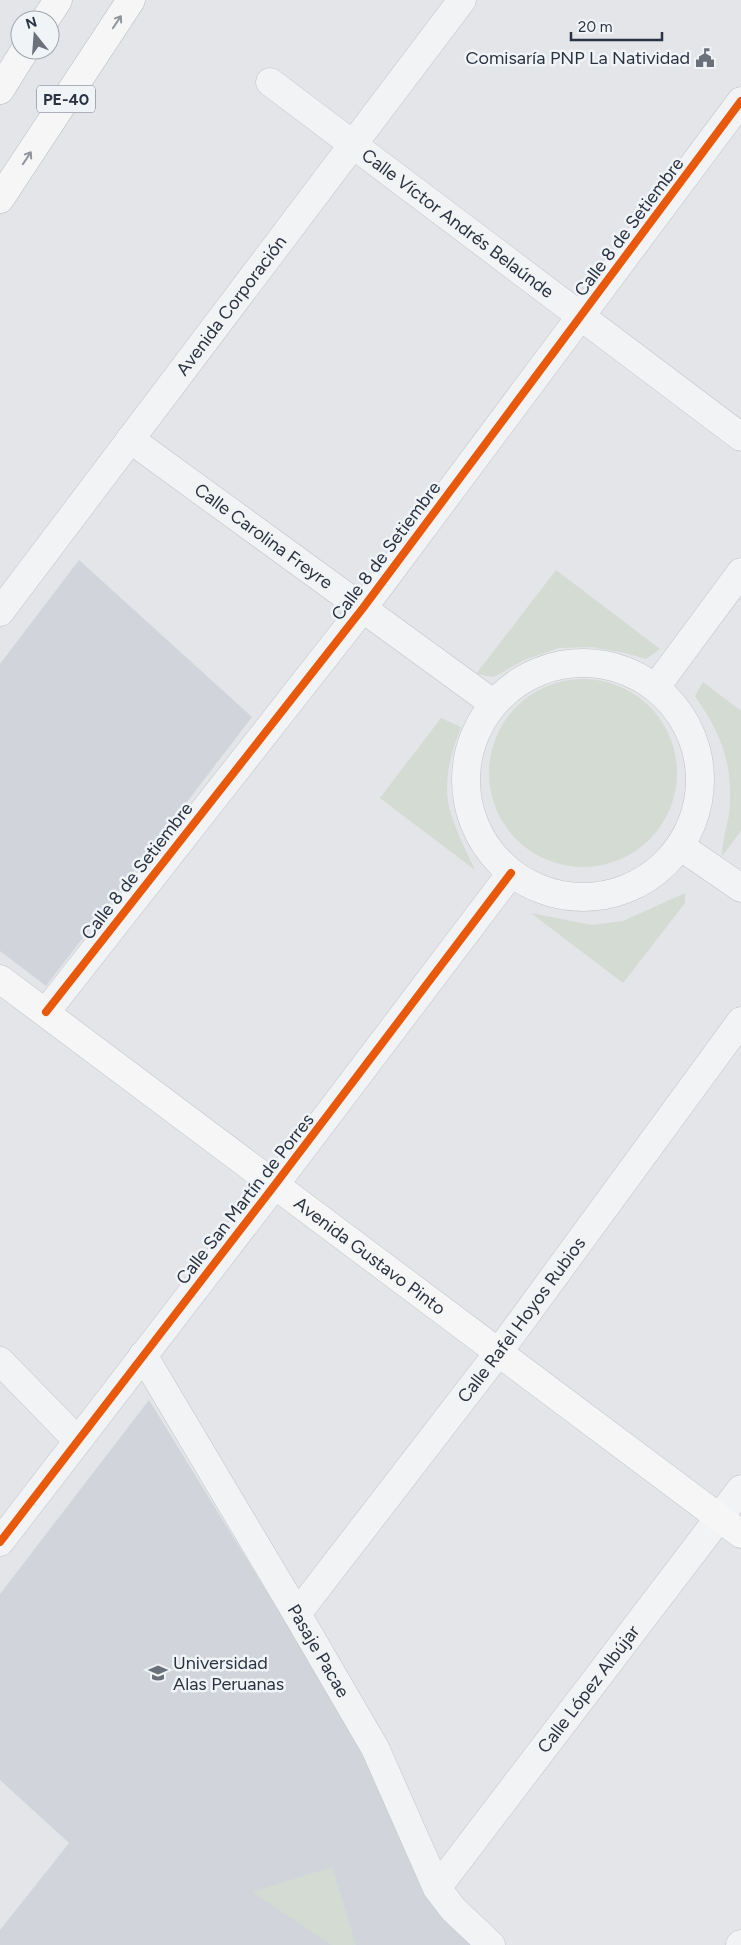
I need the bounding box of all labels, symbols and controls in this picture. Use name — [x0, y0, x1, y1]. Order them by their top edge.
north arrow — [10, 10, 60, 60]
scale bar — [571, 10, 662, 42]
text: N — [24, 13, 39, 33]
one-way arrow — [112, 16, 122, 30]
text: 20 m — [578, 18, 612, 36]
place label: Comisaría PNP La Natividad — [466, 47, 690, 69]
public building icon: Comisaría PNP La Natividad — [694, 47, 716, 69]
road number: PE-40 — [37, 86, 95, 112]
street label: Calle Víctor Andrés Belaúnde — [357, 144, 558, 303]
one-way arrow — [22, 151, 32, 165]
street label: Calle 8 de Setiembre — [570, 153, 688, 301]
street label: Avenida Corporación — [171, 231, 291, 380]
street label: Calle 8 de Setiembre — [327, 477, 445, 625]
street label: Calle Carolina Freyre — [190, 478, 337, 594]
street label: Calle 8 de Setiembre — [77, 798, 198, 944]
street label: Calle San Martín de Porres — [171, 1109, 319, 1289]
street label: Avenida Gustavo Pinto — [290, 1192, 450, 1320]
street label: Calle Rafel Hoyos Rubios — [453, 1233, 590, 1407]
street label: Pasaje Pacae — [283, 1600, 354, 1702]
street label: Calle López Albújar — [533, 1621, 644, 1757]
place label: Universidad Alas Peruanas — [173, 1652, 284, 1695]
school or university icon: Universidad Alas Peruanas — [147, 1662, 169, 1684]

